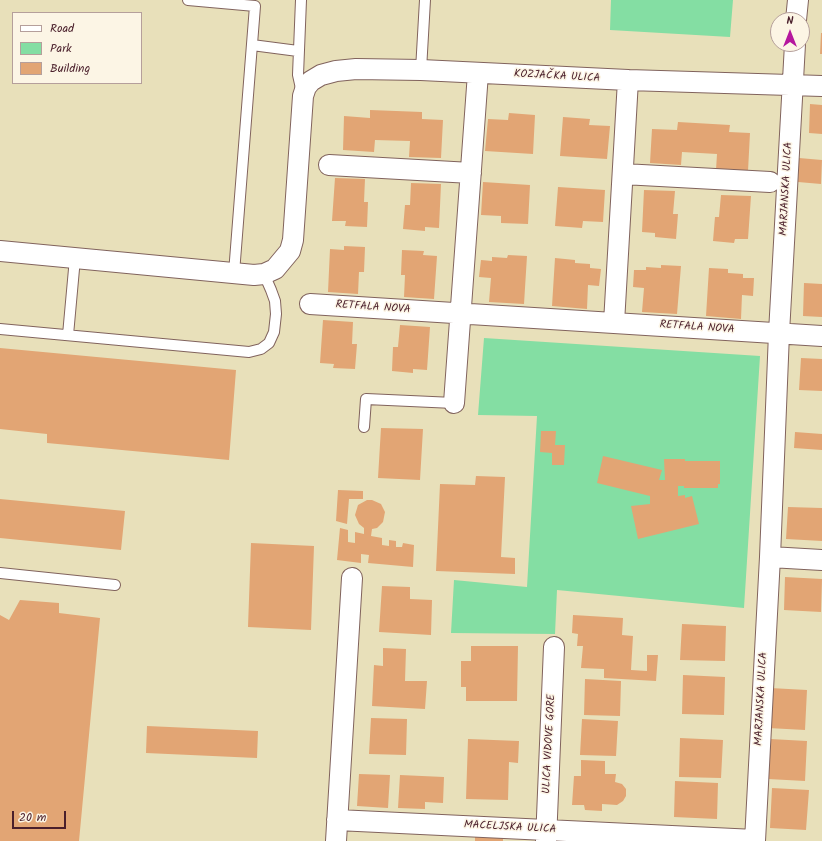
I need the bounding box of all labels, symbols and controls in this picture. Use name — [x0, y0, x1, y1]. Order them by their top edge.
legend — [12, 12, 142, 84]
north arrow — [770, 12, 810, 52]
text: N — [787, 12, 793, 30]
text: Road — [50, 19, 74, 38]
text: Park — [50, 39, 72, 58]
text: Building — [50, 59, 90, 78]
street label: KOZJAČKA ULICA — [514, 68, 600, 86]
street label: MARJANSKA ULICA — [778, 142, 796, 236]
street label: RETFALA NOVA — [335, 299, 411, 317]
street label: RETFALA NOVA — [659, 319, 735, 337]
street label: MARJANSKA ULICA — [753, 652, 771, 746]
street label: ULICA VIDOVE GORE — [541, 694, 559, 794]
scale bar — [14, 803, 68, 829]
text: 20 m — [19, 808, 46, 827]
street label: MACELJSKA ULICA — [464, 819, 556, 837]

